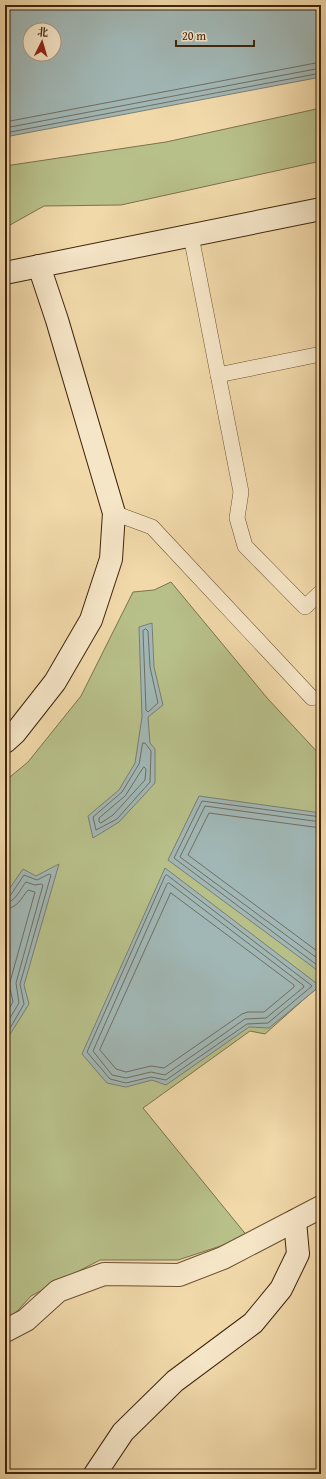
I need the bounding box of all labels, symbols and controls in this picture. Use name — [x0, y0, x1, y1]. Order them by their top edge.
north arrow — [22, 22, 62, 62]
scale bar — [176, 22, 254, 48]
text: 北 — [37, 24, 49, 40]
text: 20 m — [182, 27, 206, 44]

